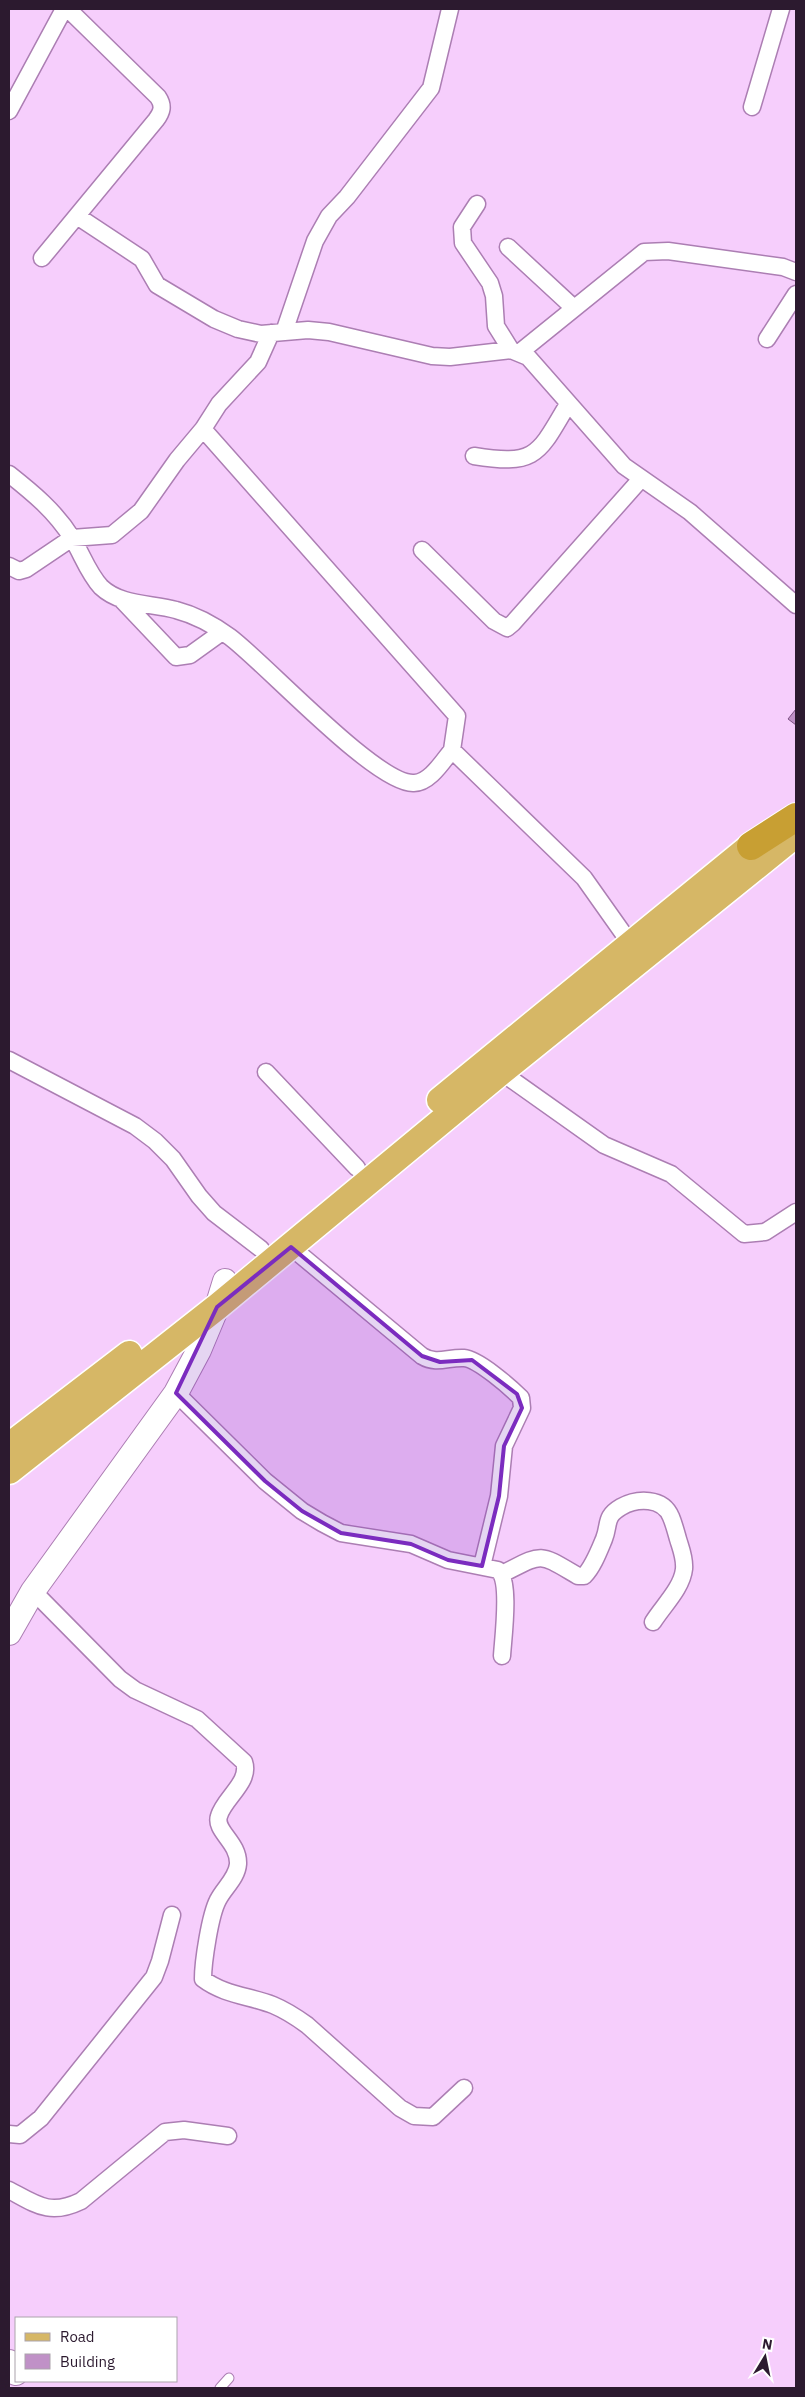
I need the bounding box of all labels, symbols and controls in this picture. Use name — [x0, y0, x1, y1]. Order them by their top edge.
legend — [15, 2317, 178, 2382]
text: Road — [60, 2327, 95, 2346]
north arrow — [740, 2332, 790, 2382]
text: N — [761, 2334, 774, 2354]
text: Building — [60, 2352, 115, 2371]

